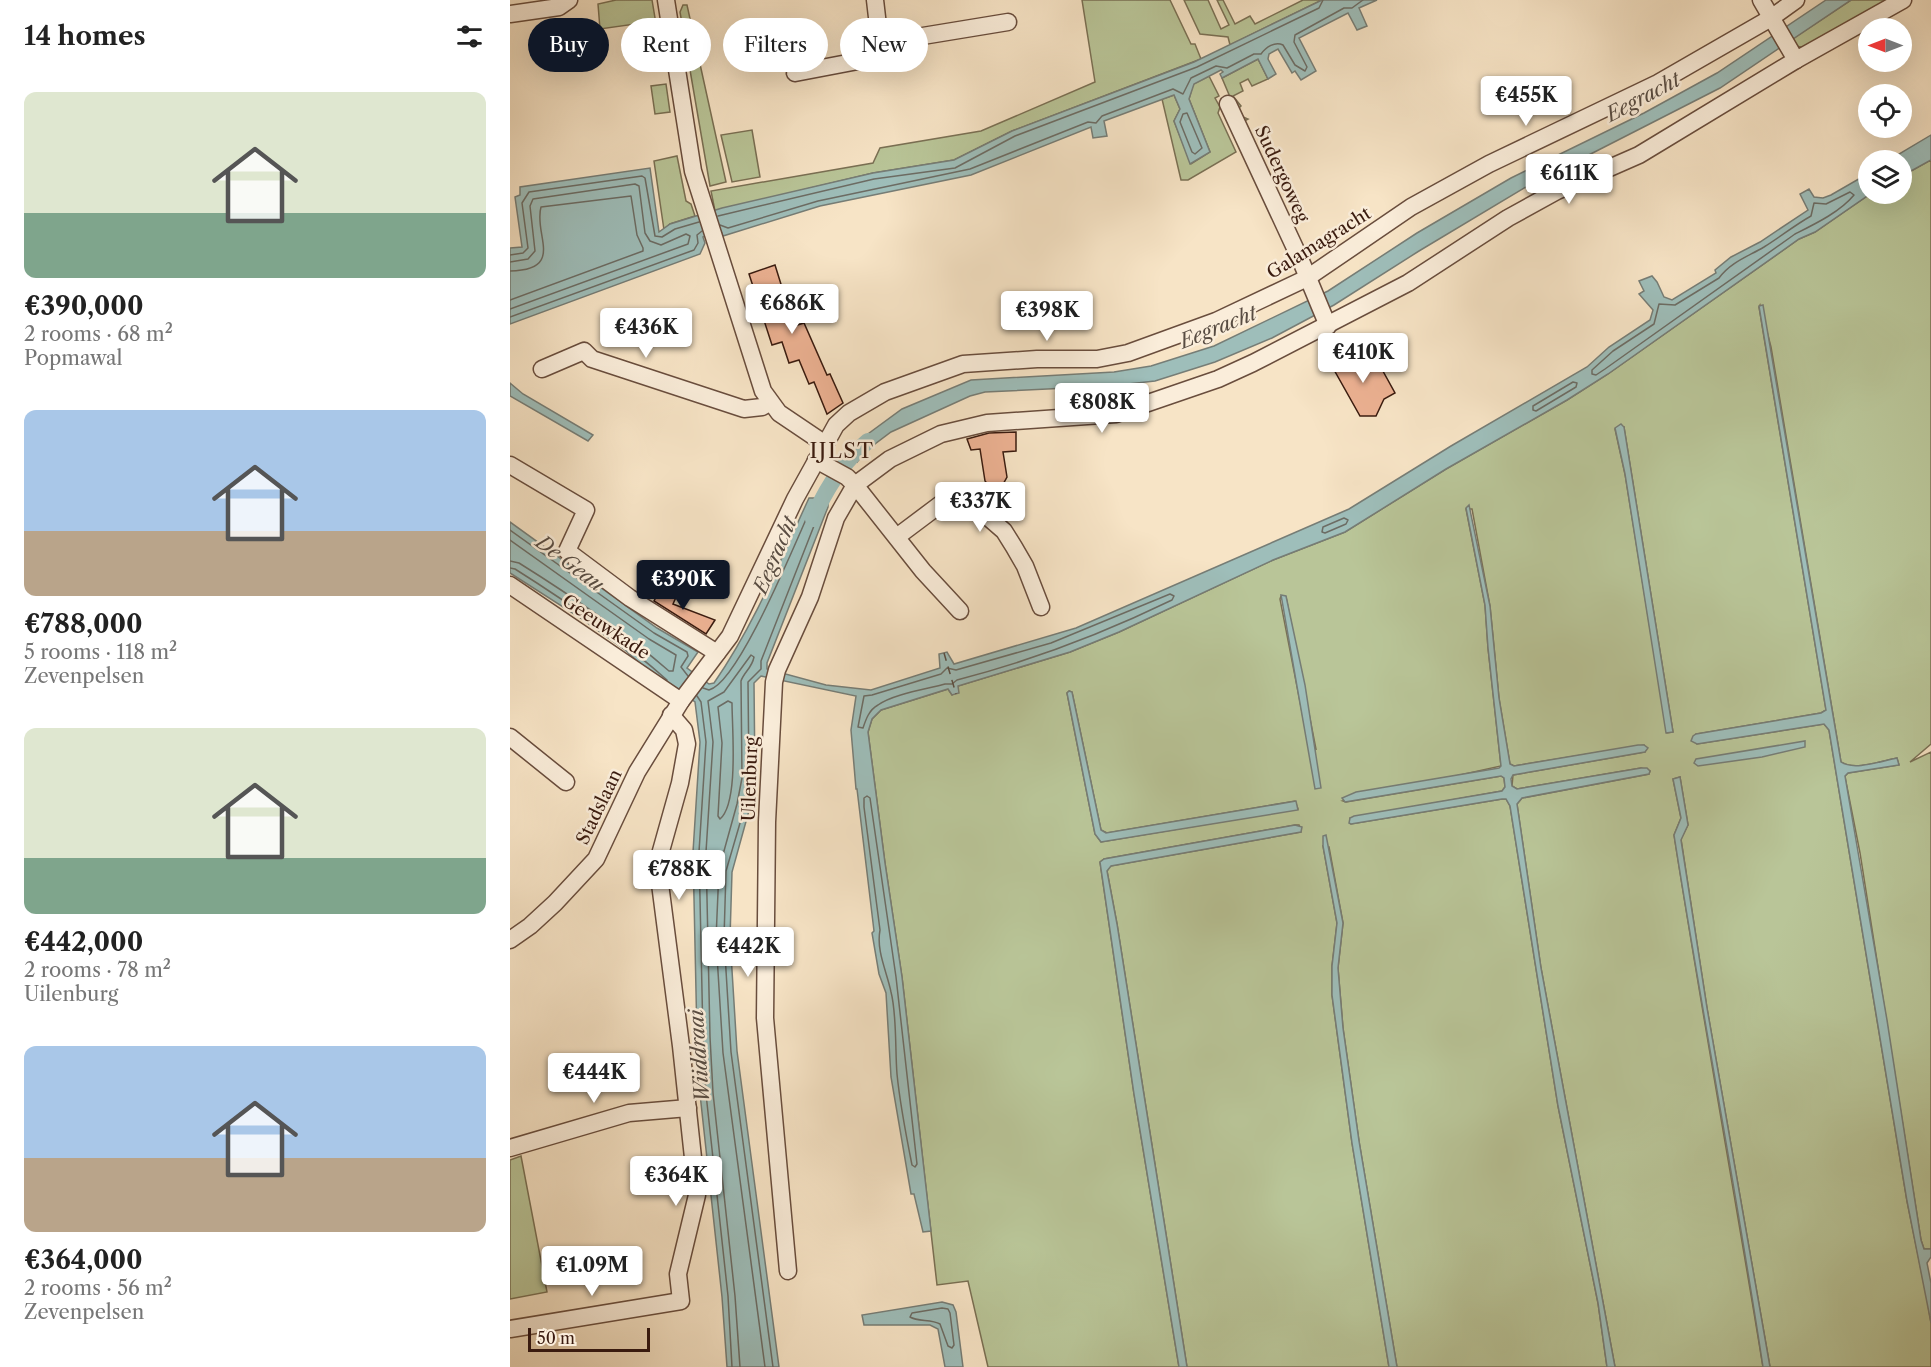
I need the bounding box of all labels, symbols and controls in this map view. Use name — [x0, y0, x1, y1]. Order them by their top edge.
chip: Buy — [528, 18, 609, 72]
chip: Rent — [621, 18, 711, 72]
chip: Filters — [723, 18, 828, 72]
chip: New — [840, 18, 928, 72]
north arrow — [1858, 18, 1912, 72]
map controls — [1858, 18, 1912, 204]
text: 14 homes — [24, 20, 146, 52]
icon: filters — [453, 20, 486, 53]
water label: Eegracht — [1600, 67, 1685, 128]
pin: €455K — [1484, 76, 1568, 127]
text: €455K — [1495, 83, 1557, 107]
button: locate — [1858, 84, 1912, 138]
street label: Sudergoweg — [1250, 122, 1314, 226]
icon: home — [201, 131, 309, 239]
button: layers — [1858, 150, 1912, 204]
pin: €611K — [1527, 154, 1611, 205]
text: €611K — [1540, 161, 1598, 185]
street label: Galamagracht — [1263, 202, 1376, 284]
pin: €686K — [750, 284, 834, 335]
text: €390,000 — [24, 290, 144, 322]
text: €686K — [760, 291, 824, 315]
pin: €398K — [1005, 291, 1089, 342]
text: €398K — [1015, 298, 1079, 322]
water label: Eegracht — [1174, 300, 1261, 354]
pin: €436K — [604, 308, 688, 359]
text: €436K — [614, 315, 678, 339]
text: 2 rooms · 68 m² — [24, 322, 173, 346]
pin: €410K — [1321, 333, 1405, 384]
text: €410K — [1332, 340, 1394, 364]
text: Popmawal — [24, 346, 122, 370]
pin: €808K — [1060, 383, 1144, 434]
text: €808K — [1069, 390, 1135, 414]
district label: IJLST — [809, 438, 875, 463]
icon: home — [201, 449, 309, 557]
pin: €337K — [938, 482, 1022, 533]
text: €337K — [949, 489, 1011, 513]
water label: Eegracht — [747, 512, 802, 599]
water label: De Geau — [530, 529, 609, 596]
pin: €390K — [641, 560, 725, 611]
text: €390K — [651, 567, 715, 591]
street label: Geeuwkade — [558, 590, 654, 664]
text: €788,000 — [24, 608, 143, 640]
text: 5 rooms · 118 m² — [24, 640, 177, 664]
text: Zevenpelsen — [24, 664, 144, 688]
street label: Uilenburg — [738, 736, 762, 822]
street label: Stadslaan — [571, 766, 627, 848]
icon: home — [201, 767, 309, 875]
pin: €788K — [637, 850, 721, 901]
text: €788K — [647, 857, 711, 881]
text: €442,000 — [24, 926, 143, 958]
pin: €442K — [706, 927, 790, 978]
text: €442K — [716, 934, 780, 958]
text: 2 rooms · 78 m² — [24, 958, 171, 982]
text: Uilenburg — [24, 982, 118, 1006]
water label: Wiiddraai — [684, 1007, 714, 1103]
pin: €444K — [552, 1053, 636, 1104]
text: €444K — [562, 1060, 626, 1084]
icon: home — [201, 1085, 309, 1193]
pin: €364K — [634, 1156, 718, 1207]
text: €364K — [644, 1163, 708, 1187]
text: €364,000 — [24, 1244, 143, 1276]
pin: €1.09M — [543, 1246, 641, 1297]
text: €1.09M — [556, 1253, 628, 1277]
text: 2 rooms · 56 m² — [24, 1276, 172, 1300]
text: Zevenpelsen — [24, 1300, 144, 1324]
scale bar — [528, 1325, 650, 1352]
text: 50 m — [537, 1328, 575, 1348]

